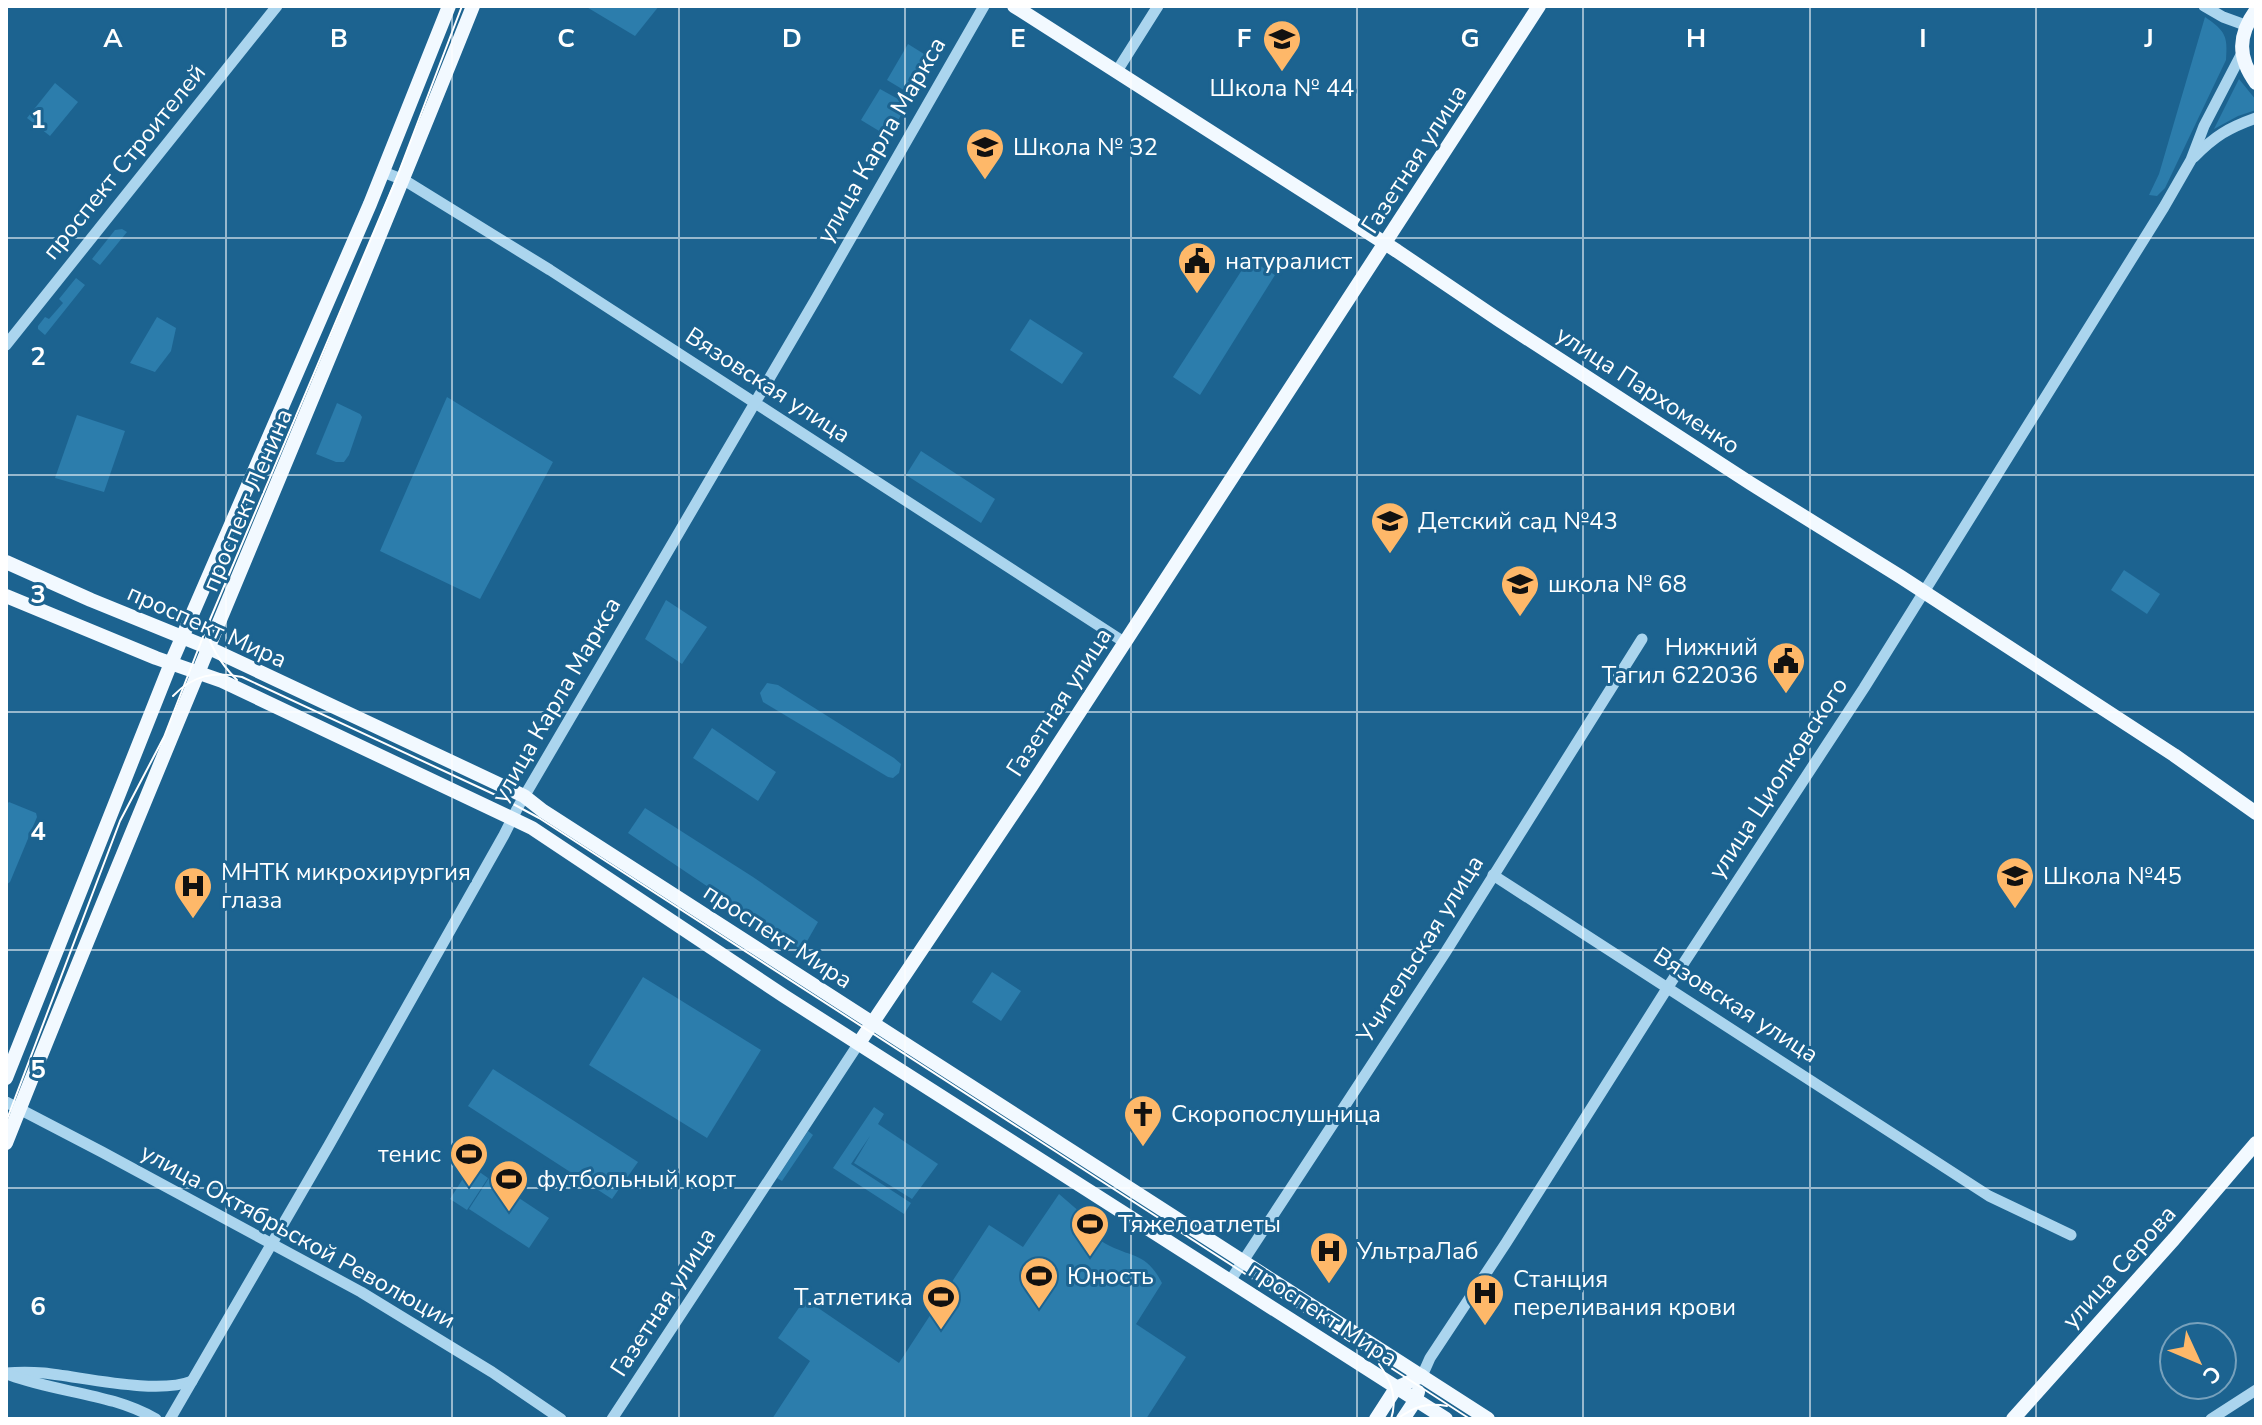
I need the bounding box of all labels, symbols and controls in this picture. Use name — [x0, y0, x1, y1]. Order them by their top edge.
school or university icon: Школа № 44 — [1261, 18, 1303, 73]
text: A — [103, 21, 123, 56]
text: B — [330, 21, 348, 56]
text: C — [557, 21, 575, 56]
text: D — [782, 21, 802, 56]
text: E — [1010, 21, 1026, 56]
text: F — [1237, 21, 1251, 56]
text: G — [1460, 21, 1480, 56]
text: H — [1686, 21, 1706, 56]
text: I — [1919, 21, 1927, 56]
text: J — [2143, 21, 2154, 56]
street label: улица Карла Маркса — [809, 31, 953, 249]
street label: проспект Строителей — [35, 58, 213, 266]
place label: Школа № 44 — [1210, 72, 1354, 104]
street label: Газетная улица — [1354, 78, 1474, 240]
text: 1 — [30, 102, 46, 137]
school or university icon: Школа № 32 — [964, 126, 1006, 181]
place label: Школа № 32 — [1013, 131, 1158, 163]
public building icon: натуралист — [1176, 240, 1218, 295]
place label: натуралист — [1225, 245, 1353, 277]
street label: улица Пархоменко — [1550, 318, 1746, 462]
street label: Вязовская улица — [679, 320, 857, 450]
text: 2 — [30, 339, 46, 374]
street label: проспект Ленина — [194, 404, 300, 596]
school or university icon: Детский сад №43 — [1369, 500, 1411, 555]
place label: Детский сад №43 — [1418, 505, 1618, 537]
school or university icon: школа № 68 — [1499, 563, 1541, 618]
place label: школа № 68 — [1548, 568, 1687, 600]
text: 3 — [30, 577, 46, 612]
street label: проспект Мира — [122, 577, 292, 675]
street label: улица Карла Маркса — [484, 591, 628, 809]
street label: Газетная улица — [999, 621, 1119, 783]
place label: Нижний Тагил 622036 — [1602, 631, 1758, 691]
public building icon: Нижний Тагил 622036 — [1765, 640, 1807, 695]
street label: улица Циолковского — [1701, 671, 1855, 885]
text: 4 — [30, 814, 46, 849]
street label: Учительская улица — [1349, 849, 1491, 1050]
school or university icon: Школа №45 — [1994, 855, 2036, 910]
place label: МНТК микрохирургия глаза — [221, 856, 471, 916]
place label: Школа №45 — [2043, 860, 2182, 892]
hospital icon: МНТК микрохирургия глаза — [172, 865, 214, 920]
street label: проспект Мира — [697, 876, 859, 996]
street label: Вязовская улица — [1647, 940, 1825, 1070]
text: 5 — [30, 1052, 46, 1087]
church icon: Скоропослушница — [1122, 1093, 1164, 1148]
place label: Скоропослушница — [1171, 1098, 1381, 1130]
sports icon: тенис — [448, 1133, 490, 1188]
street label: улица Октябрьской Революции — [135, 1136, 461, 1336]
place label: тенис — [378, 1138, 441, 1170]
sports icon: футбольный корт — [488, 1158, 530, 1213]
place label: футбольный корт — [537, 1163, 736, 1195]
street label: улица Серова — [2055, 1198, 2183, 1336]
sports icon: Тяжелоатлеты — [1069, 1203, 1111, 1258]
place label: Тяжелоатлеты — [1118, 1208, 1281, 1240]
street label: Газетная улица — [603, 1221, 723, 1383]
hospital icon: УльтраЛаб — [1308, 1230, 1350, 1285]
place label: УльтраЛаб — [1356, 1235, 1479, 1267]
street label: проспект Мира — [1242, 1254, 1404, 1374]
sports icon: Юность — [1018, 1255, 1060, 1310]
place label: Юность — [1067, 1260, 1154, 1292]
place label: Станция переливания крови — [1513, 1263, 1736, 1323]
hospital icon: Станция переливания крови — [1464, 1272, 1506, 1327]
sports icon: Т.атлетика — [920, 1276, 962, 1331]
place label: Т.атлетика — [794, 1281, 913, 1313]
text: 6 — [30, 1289, 46, 1324]
north arrow — [2158, 1321, 2238, 1401]
text: С — [2196, 1358, 2228, 1390]

